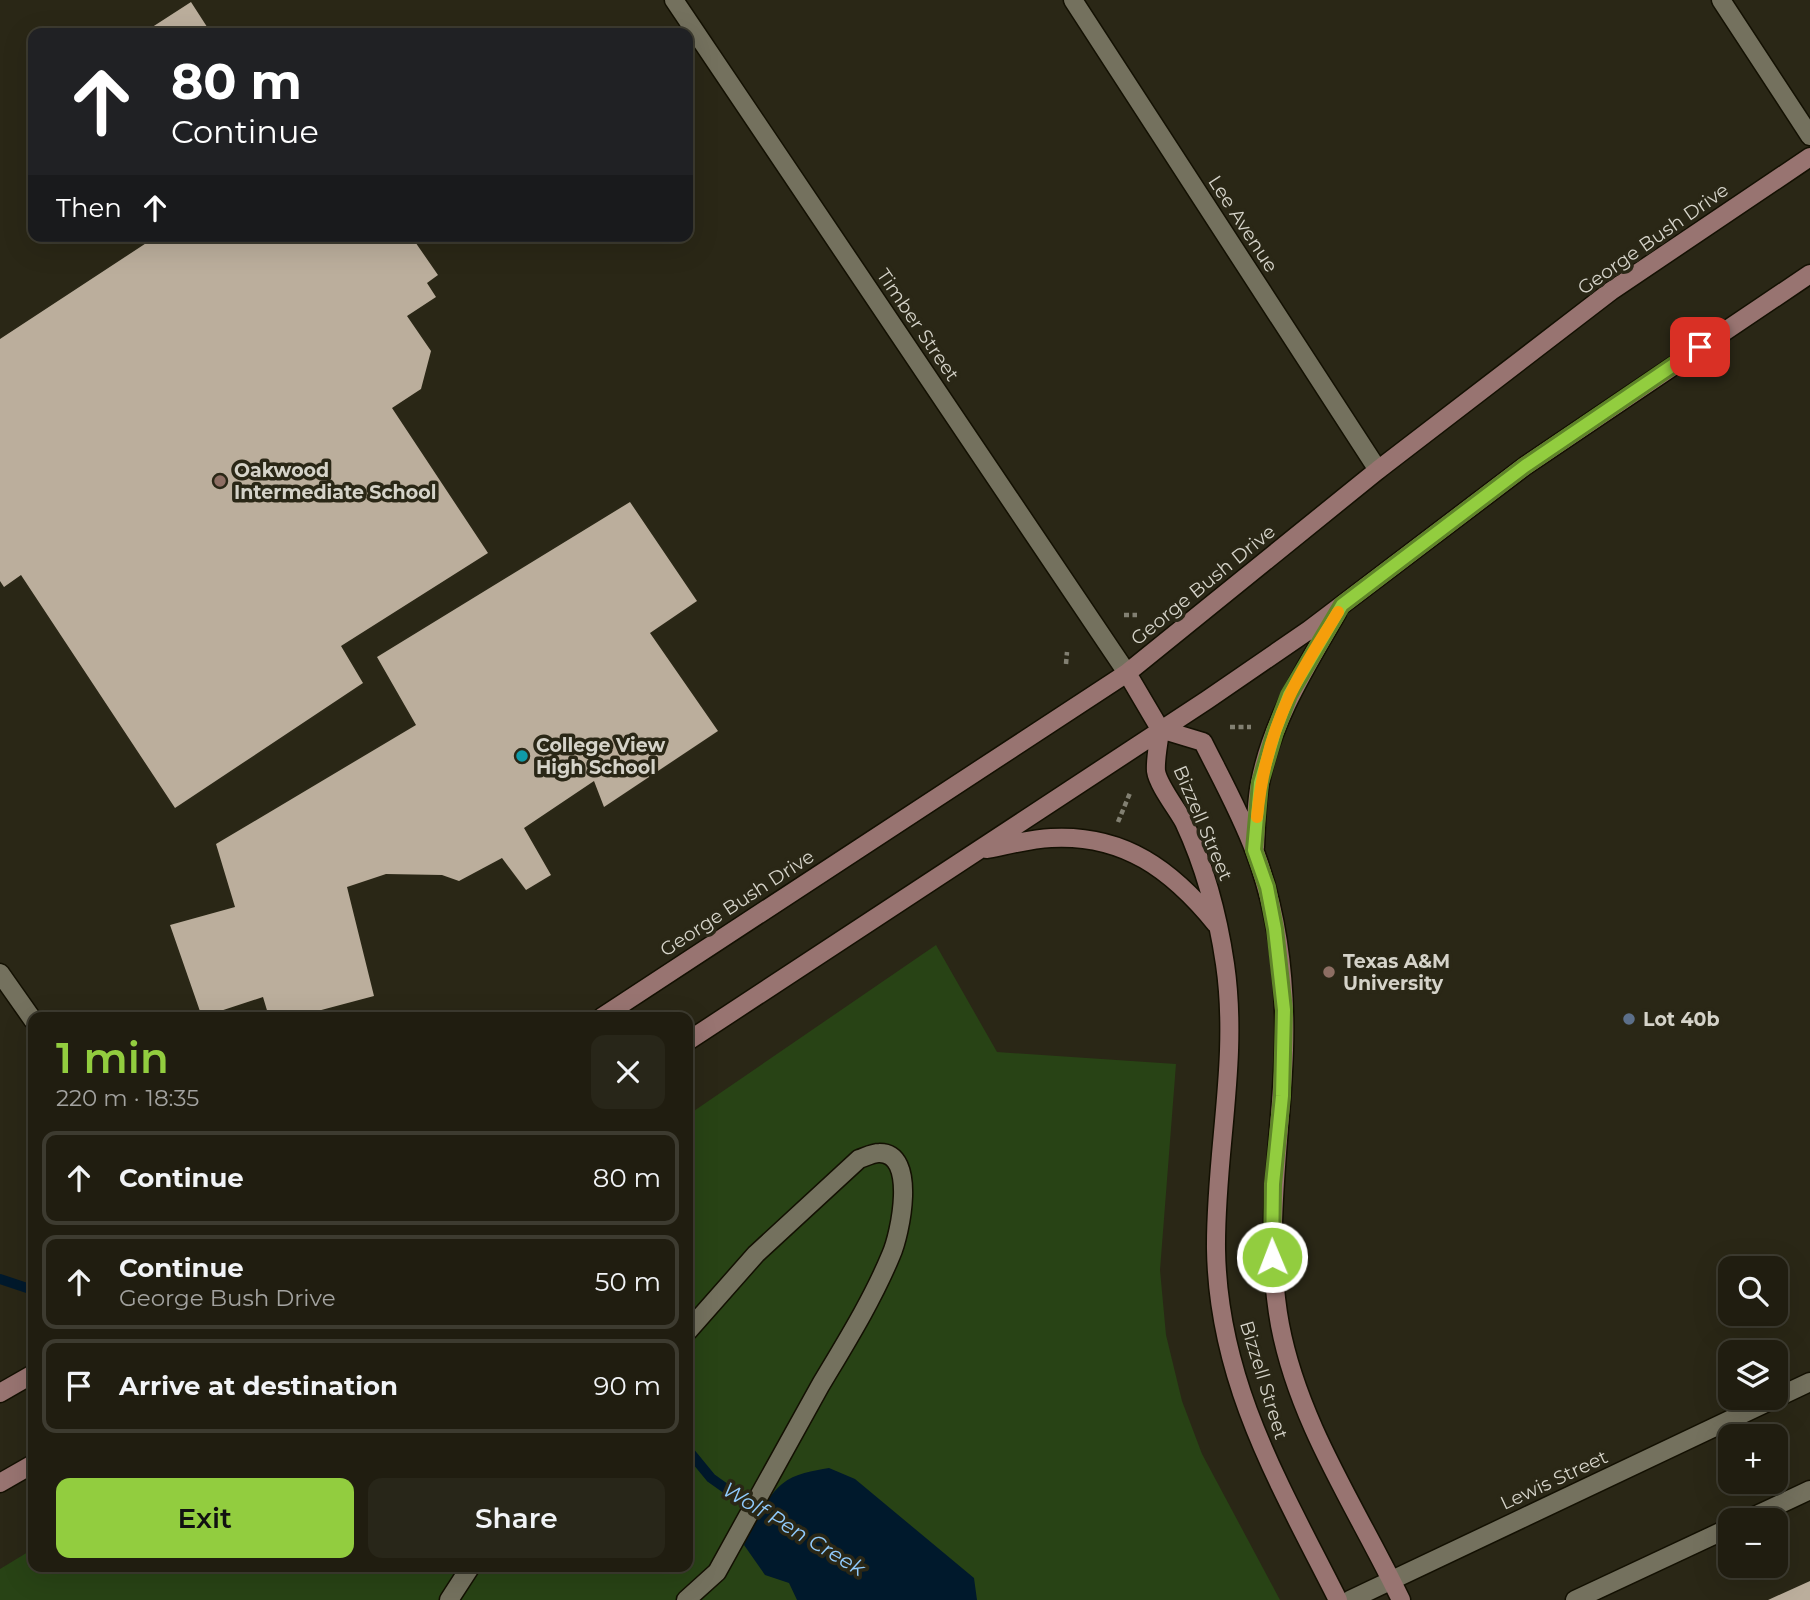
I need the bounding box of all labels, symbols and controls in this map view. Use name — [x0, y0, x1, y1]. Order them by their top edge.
text: 80 m — [171, 52, 302, 111]
icon: ahead — [56, 56, 147, 147]
text: Continue — [171, 112, 319, 151]
street label: Lee Avenue — [1203, 171, 1283, 277]
street label: George Bush Drive — [1573, 178, 1733, 300]
icon: ahead — [136, 189, 174, 227]
text: Then — [56, 192, 122, 224]
street label: Timber Street — [872, 264, 964, 386]
pin — [1670, 317, 1730, 377]
icon: arrive — [1681, 328, 1719, 366]
place label: Oakwood Intermediate School — [234, 459, 436, 504]
marker: Oakwood Intermediate School — [212, 473, 228, 489]
street label: George Bush Drive — [1126, 520, 1280, 650]
place label: College View High School — [536, 734, 666, 779]
marker: College View High School — [514, 748, 530, 764]
street label: Bizzell Street — [1168, 762, 1238, 884]
street label: George Bush Drive — [656, 845, 818, 961]
place label: Texas A&M University — [1343, 950, 1450, 995]
marker: Texas A&M University — [1321, 964, 1337, 980]
place label: Lot 40b — [1643, 1008, 1720, 1031]
marker: Lot 40b — [1621, 1011, 1637, 1027]
text: 1 min — [56, 1032, 169, 1084]
button: close — [591, 1035, 665, 1109]
text: 220 m · 18:35 — [56, 1084, 199, 1112]
icon: ahead — [60, 1159, 98, 1197]
text: Continue — [119, 1162, 244, 1194]
text: 80 m — [593, 1162, 661, 1194]
position arrow — [1235, 1220, 1309, 1294]
text: Continue — [119, 1252, 244, 1284]
map controls — [1718, 1256, 1788, 1578]
button: search — [1718, 1256, 1788, 1326]
icon: ahead — [60, 1263, 98, 1301]
text: 50 m — [595, 1266, 661, 1298]
text: George Bush Drive — [119, 1284, 336, 1312]
street label: Bizzell Street — [1235, 1318, 1293, 1442]
button: layers — [1718, 1340, 1788, 1410]
icon: arrive — [60, 1367, 98, 1405]
text: Arrive at destination — [119, 1370, 398, 1402]
text: 90 m — [594, 1370, 661, 1402]
button: + — [1718, 1424, 1788, 1494]
street label: Lewis Street — [1497, 1445, 1612, 1515]
water label: Wolf Pen Creek — [718, 1477, 871, 1582]
button: Exit — [56, 1478, 354, 1558]
button: Share — [368, 1478, 665, 1558]
button: − — [1718, 1508, 1788, 1578]

